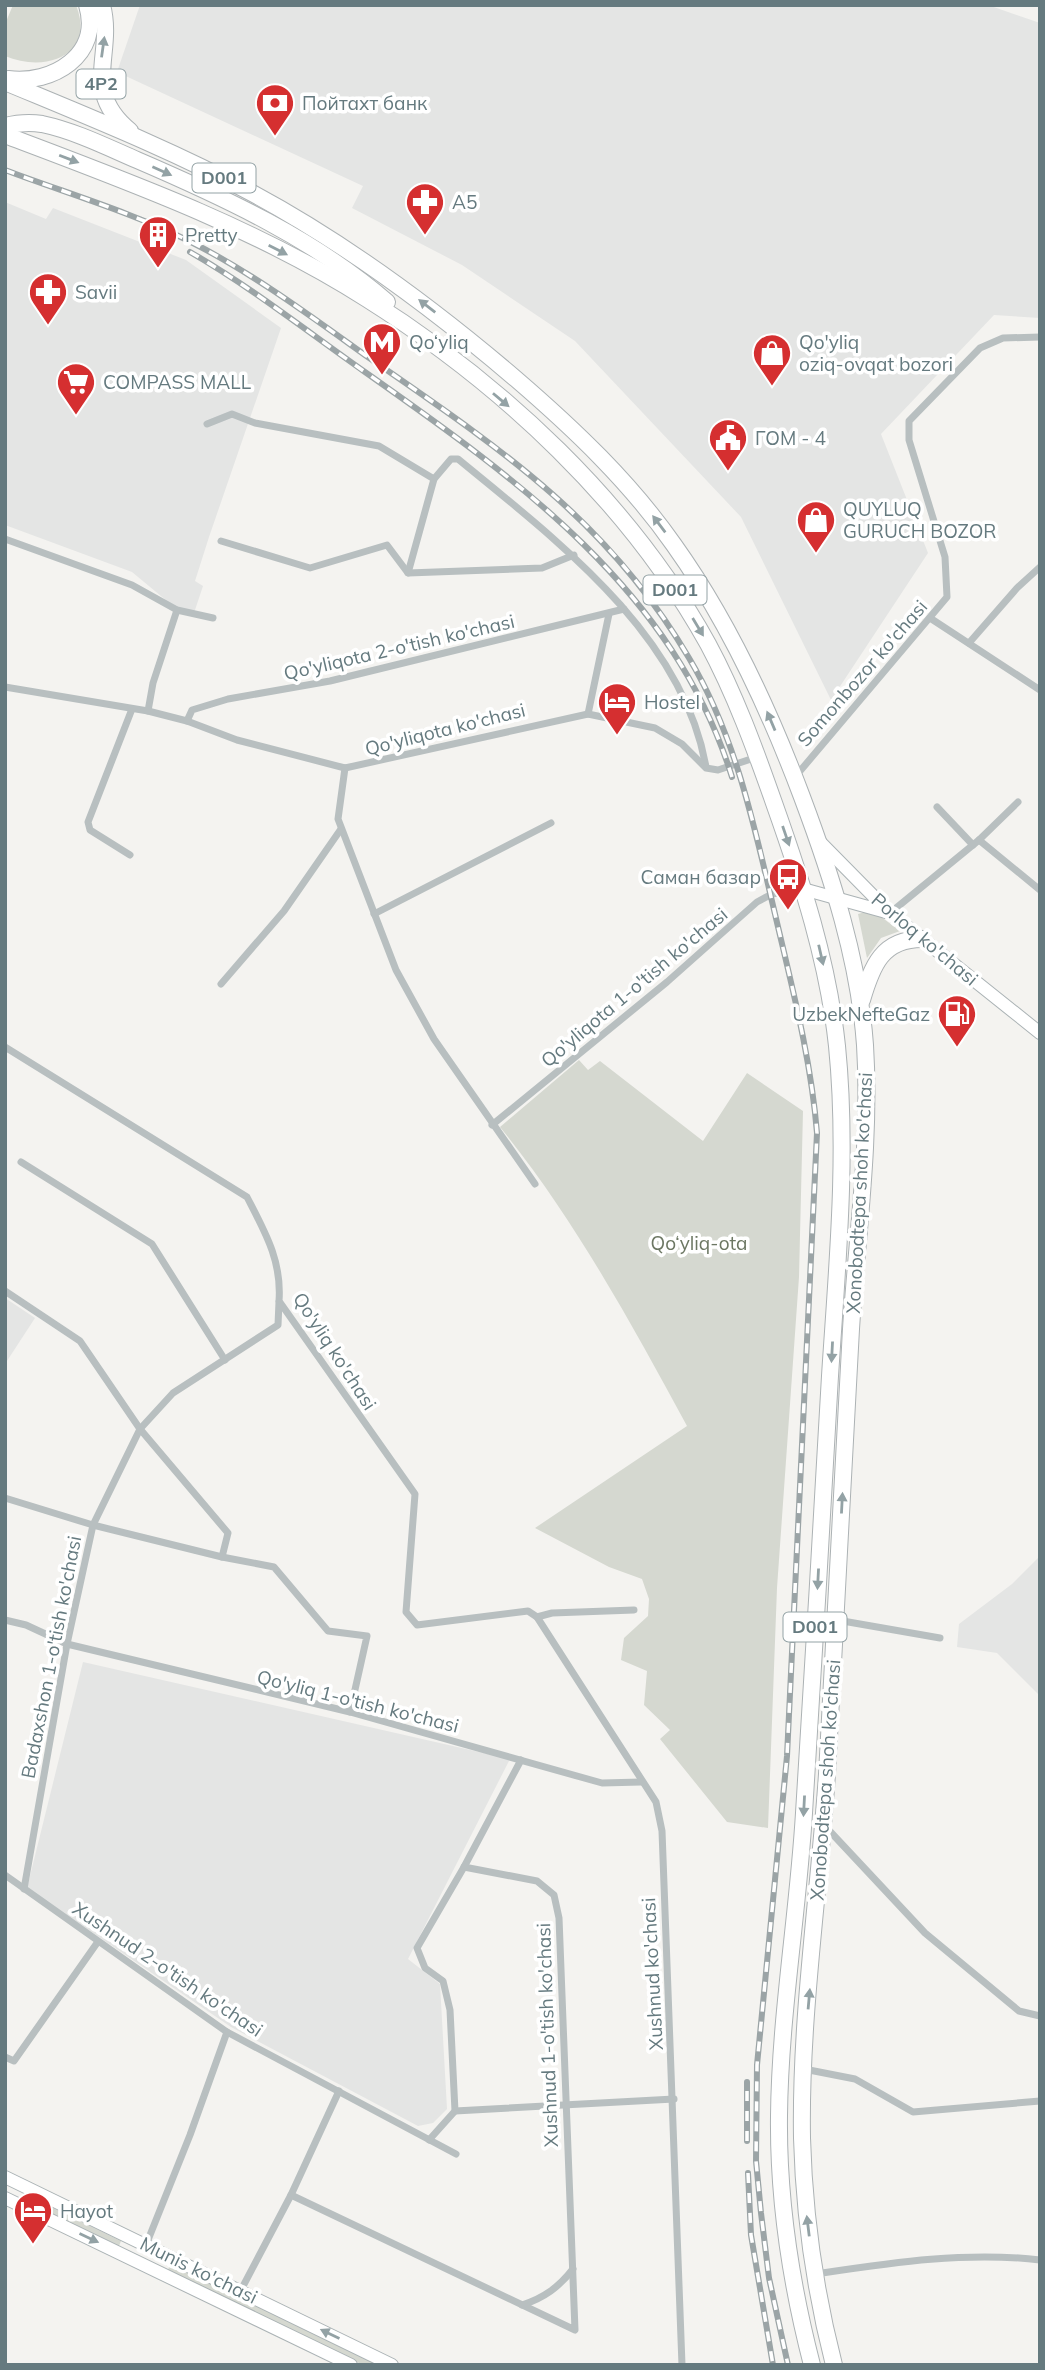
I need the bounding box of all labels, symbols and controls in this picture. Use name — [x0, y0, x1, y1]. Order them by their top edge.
one-way arrow — [97, 36, 108, 58]
road number: 4P2 — [76, 70, 126, 98]
bank icon: Пойтахт банк — [254, 82, 296, 137]
place label: Пойтахт банк — [302, 91, 428, 115]
one-way arrow — [59, 154, 80, 165]
road number: D001 — [192, 163, 256, 192]
one-way arrow — [152, 165, 172, 177]
pharmacy icon: А5 — [404, 181, 446, 236]
place label: А5 — [452, 190, 477, 214]
building icon: Pretty — [137, 214, 179, 269]
place label: Pretty — [185, 223, 238, 247]
one-way arrow — [268, 244, 288, 255]
pharmacy icon: Savii — [27, 271, 69, 326]
place label: Savii — [75, 280, 117, 304]
one-way arrow — [418, 299, 436, 314]
metro station icon: Qo‘yliq — [361, 321, 403, 376]
place label: Qo‘yliq — [409, 330, 469, 354]
place label: Qo'yliq oziq-ovqat bozori — [799, 330, 953, 376]
shop icon: Qo'yliq oziq-ovqat bozori — [751, 332, 793, 387]
supermarket icon: COMPASS MALL — [55, 361, 97, 416]
place label: COMPASS MALL — [103, 370, 252, 394]
one-way arrow — [492, 393, 510, 408]
public building icon: ГОМ - 4 — [707, 417, 749, 472]
place label: ГОМ - 4 — [755, 426, 826, 450]
place label: QUYLUQ GURUCH BOZOR — [843, 497, 996, 543]
shop icon: QUYLUQ GURUCH BOZOR — [795, 499, 837, 554]
one-way arrow — [652, 515, 666, 533]
road number: D001 — [644, 576, 706, 604]
street label: Somonbozor ko'chasi — [792, 595, 932, 751]
street label: Qo'yliqota 2-o'tish ko'chasi — [281, 609, 517, 685]
one-way arrow — [691, 617, 704, 636]
hotel icon: Hostel — [596, 681, 638, 736]
place label: Hostel — [644, 690, 700, 714]
street label: Qo'yliqota ko'chasi — [362, 697, 528, 761]
one-way arrow — [765, 711, 777, 731]
one-way arrow — [781, 826, 792, 847]
bus stop icon: Саман базар — [767, 856, 809, 911]
place label: Саман базар — [640, 865, 761, 889]
street label: Porloq ko'chasi — [867, 887, 983, 991]
street label: Qo'yliqota 1-o'tish ko'chasi — [536, 902, 732, 1072]
one-way arrow — [816, 944, 827, 966]
fuel station icon: UzbekNefteGaz — [936, 993, 978, 1048]
place label: UzbekNefteGaz — [792, 1002, 930, 1026]
street label: Xonobodtepa shoh ko'chasi — [841, 1072, 877, 1314]
park label: Qo‘yliq-ota — [651, 1231, 747, 1255]
street label: Qo'yliq ko'chasi — [288, 1288, 382, 1414]
one-way arrow — [826, 1341, 837, 1363]
one-way arrow — [837, 1491, 848, 1513]
street label: Badaxshon 1-o'tish ko'chasi — [16, 1534, 86, 1780]
one-way arrow — [812, 1568, 823, 1590]
road number: D001 — [784, 1612, 846, 1642]
street label: Xonobodtepa shoh ko'chasi — [805, 1659, 845, 1901]
street label: Qo'yliq 1-o'tish ko'chasi — [255, 1664, 461, 1738]
one-way arrow — [798, 1795, 809, 1817]
street label: Xushnud 2-o'tish ko'chasi — [68, 1896, 268, 2042]
street label: Xushnud ko'chasi — [636, 1897, 668, 2051]
street label: Xushnud 1-o'tish ko'chasi — [531, 1922, 563, 2148]
one-way arrow — [804, 1987, 815, 2009]
hotel icon: Hayot — [12, 2190, 54, 2245]
place label: Hayot — [60, 2199, 114, 2223]
one-way arrow — [803, 2214, 814, 2236]
street label: Munis ko'chasi — [136, 2231, 262, 2309]
one-way arrow — [79, 2232, 99, 2244]
one-way arrow — [320, 2329, 340, 2340]

